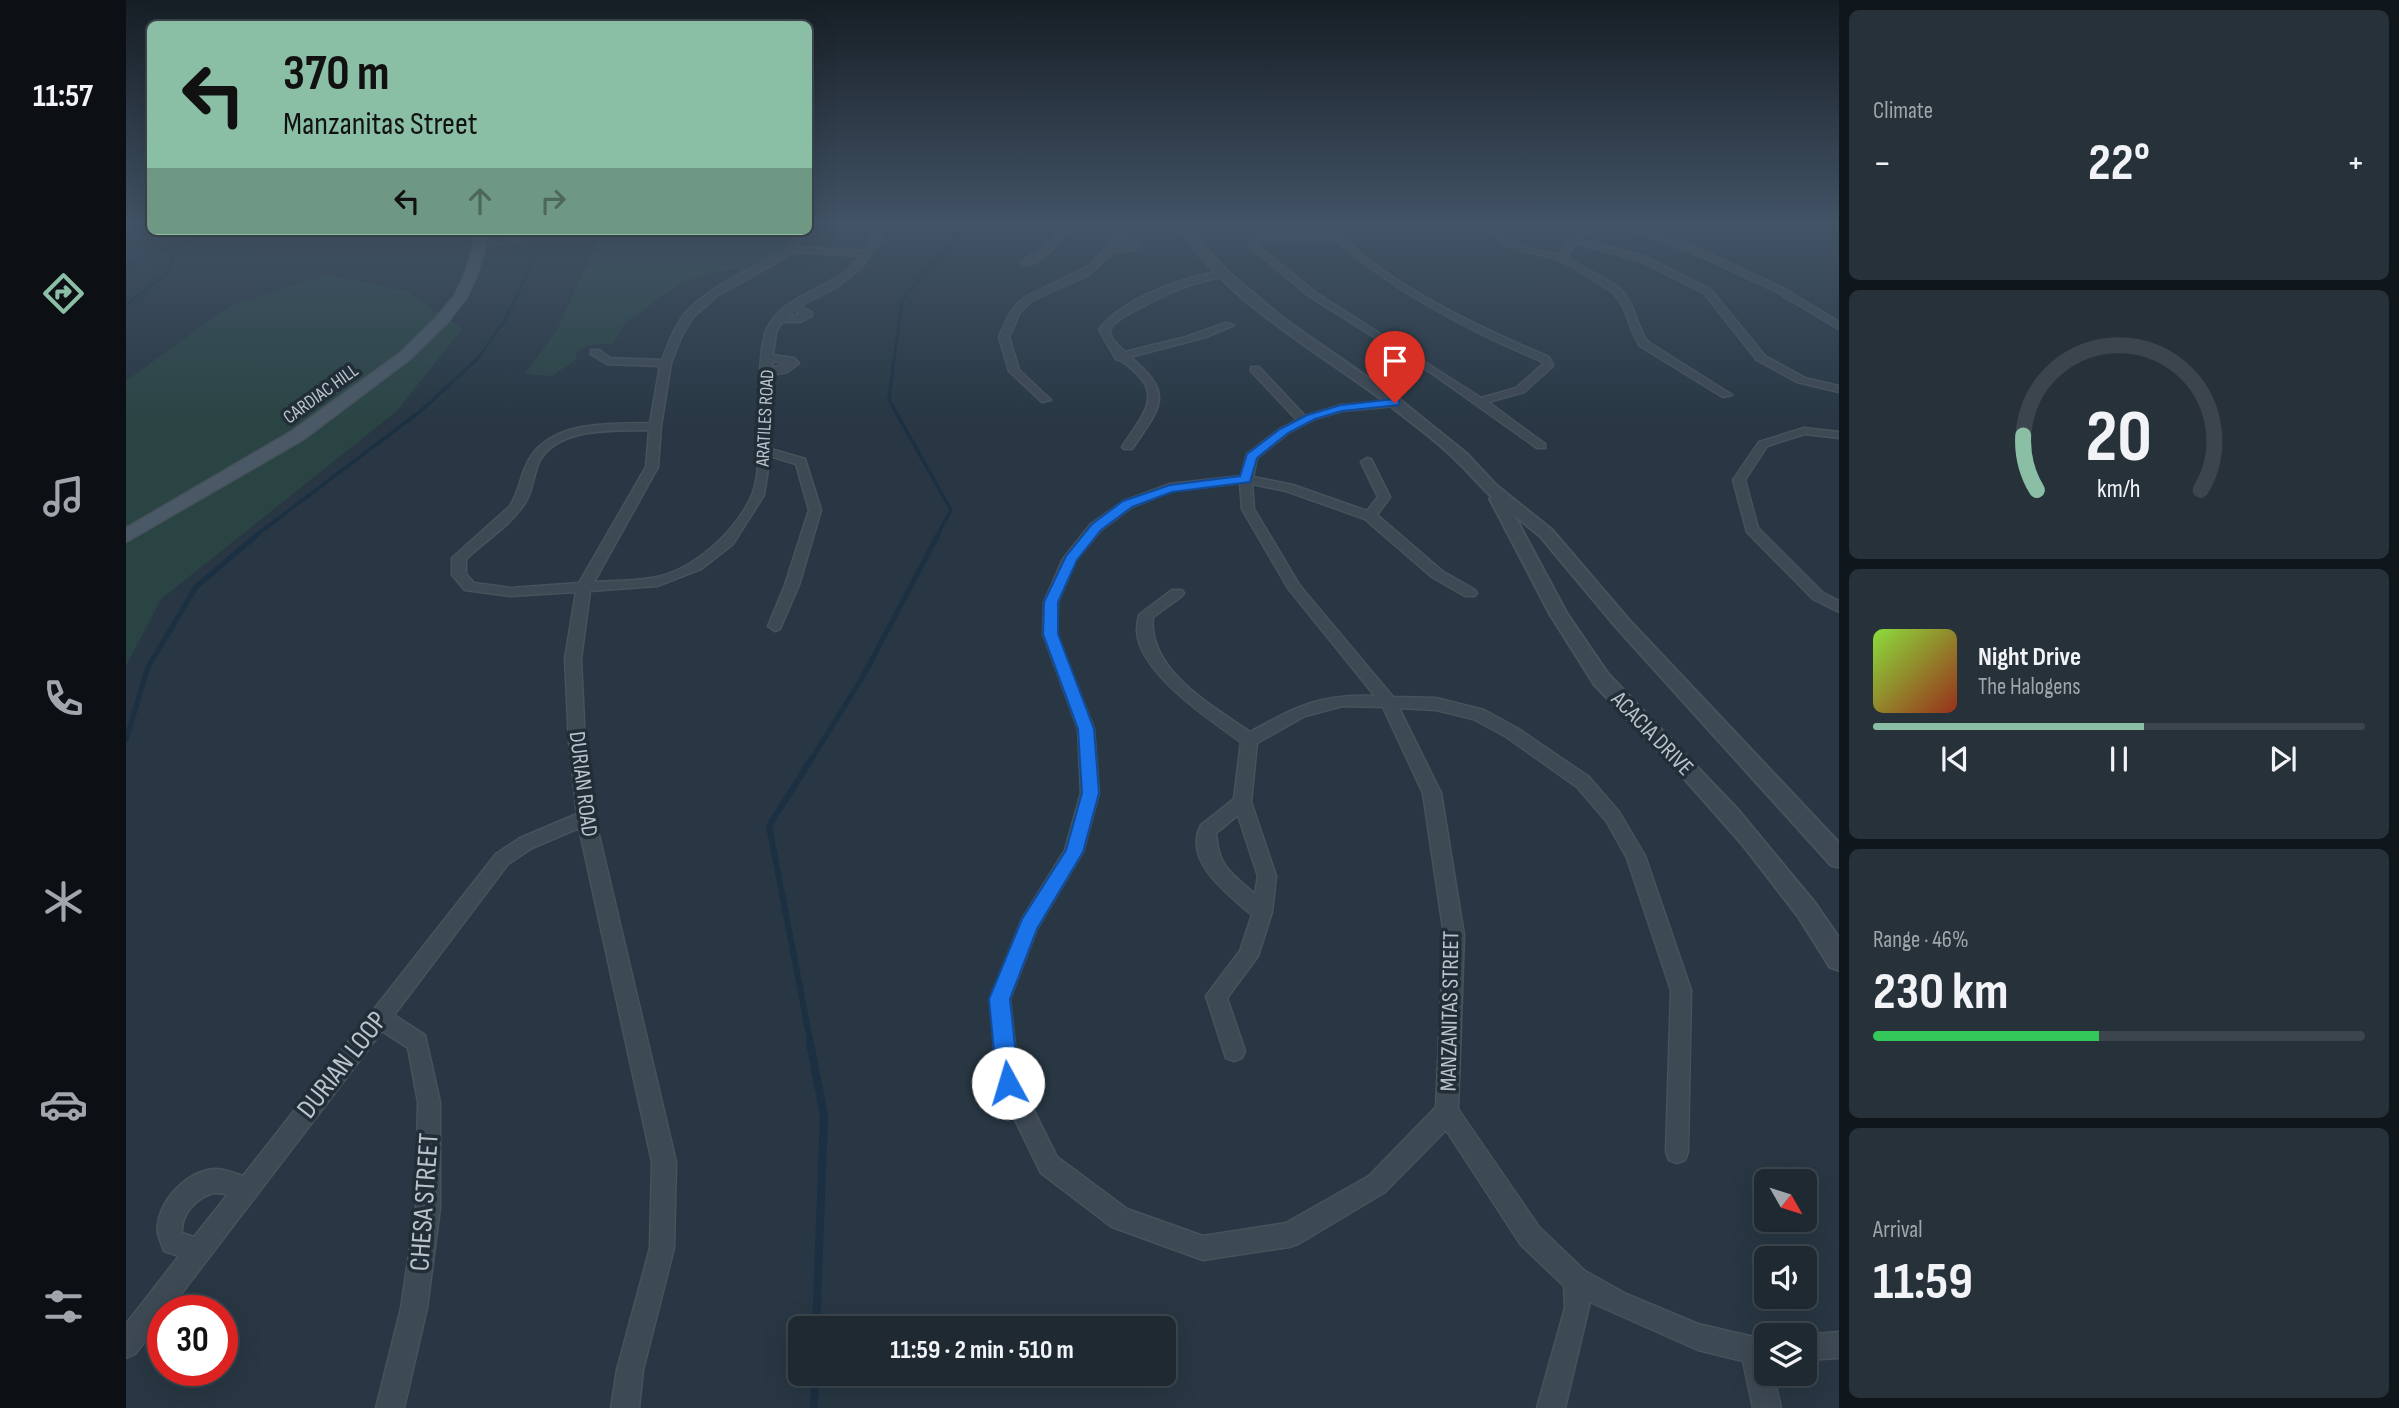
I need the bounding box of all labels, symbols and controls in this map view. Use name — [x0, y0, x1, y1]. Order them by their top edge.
text: 370 m — [283, 45, 390, 104]
icon: left — [168, 49, 259, 140]
text: 11:57 — [33, 77, 93, 116]
text: Climate — [1873, 97, 1933, 125]
text: Manzanitas Street — [283, 105, 478, 144]
text: 22° — [2088, 132, 2150, 195]
text: − — [1873, 141, 1892, 186]
text: + — [2346, 141, 2365, 186]
icon: left — [388, 182, 426, 220]
icon: ahead — [461, 182, 499, 220]
icon: right — [534, 182, 572, 220]
icon: directions — [39, 269, 88, 318]
pin — [1365, 331, 1425, 403]
icon: arrive — [1376, 342, 1414, 380]
street label: CARDIAC HILL — [279, 359, 363, 429]
street label: ARATILES ROAD — [751, 369, 780, 468]
text: 20 — [2086, 395, 2152, 483]
icon: music — [39, 472, 88, 521]
text: km/h — [2097, 474, 2141, 505]
text: Night Drive — [1978, 642, 2081, 673]
text: The Halogens — [1978, 673, 2081, 701]
icon: phone — [39, 674, 88, 723]
street label: ACACIA DRIVE — [1605, 685, 1699, 782]
street label: DURIAN ROAD — [563, 730, 603, 838]
icon: previous — [1936, 740, 1974, 778]
icon: pause — [2100, 740, 2138, 778]
icon: next — [2264, 740, 2302, 778]
icon: climate — [39, 877, 88, 926]
text: Range · 46% — [1873, 926, 1969, 954]
street label: MANZANITAS STREET — [1435, 930, 1465, 1092]
text: 230 km — [1873, 961, 2008, 1024]
street label: DURIAN LOOP — [290, 1005, 394, 1125]
position arrow — [971, 1046, 1045, 1120]
icon: car — [39, 1080, 88, 1129]
street label: CHESA STREET — [403, 1132, 446, 1272]
north arrow — [1754, 1169, 1816, 1232]
map controls — [1754, 1169, 1817, 1386]
text: Arrival — [1873, 1216, 1922, 1244]
button: sound — [1754, 1246, 1817, 1309]
text: 11:59 — [1873, 1251, 1973, 1314]
icon: filters — [39, 1282, 88, 1331]
speed limit sign: 30 — [147, 1295, 238, 1386]
button: layers — [1754, 1323, 1817, 1386]
text: 11:59 · 2 min · 510 m — [890, 1335, 1074, 1366]

